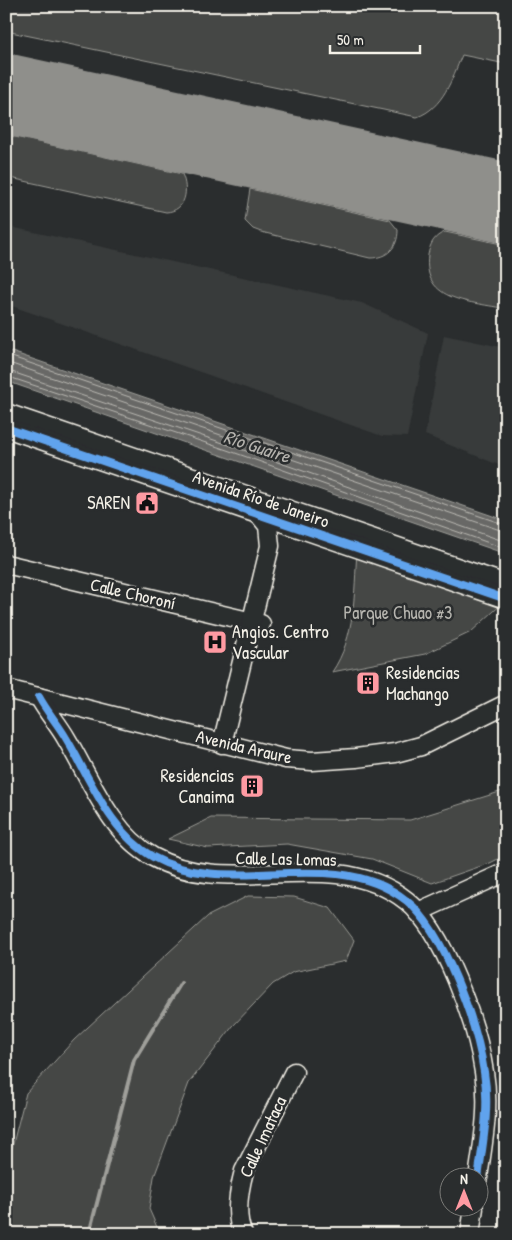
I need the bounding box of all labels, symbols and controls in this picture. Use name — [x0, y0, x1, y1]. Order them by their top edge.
scale bar — [330, 22, 420, 54]
text: 50 m — [337, 29, 364, 50]
water label: Río Guaire — [221, 423, 295, 469]
street label: Avenida Río de Janeiro — [190, 463, 333, 534]
place label: SAREN — [87, 490, 130, 515]
public building icon: SAREN — [134, 490, 160, 516]
street label: Calle Choroní — [88, 572, 178, 615]
park label: Parque Chuao #3 — [344, 600, 452, 625]
place label: Angios. Centro Vascular — [232, 619, 329, 665]
hospital icon: Angios. Centro Vascular — [202, 629, 228, 655]
place label: Residencias Machango — [386, 660, 460, 706]
building icon: Residencias Machango — [355, 670, 381, 696]
street label: Avenida Araure — [194, 723, 294, 770]
place label: Residencias Canaima — [160, 763, 234, 809]
building icon: Residencias Canaima — [239, 773, 265, 799]
street label: Calle Las Lomas — [235, 845, 337, 872]
street label: Calle Imataca — [233, 1092, 292, 1181]
north arrow — [440, 1168, 490, 1218]
text: N — [460, 1169, 468, 1188]

